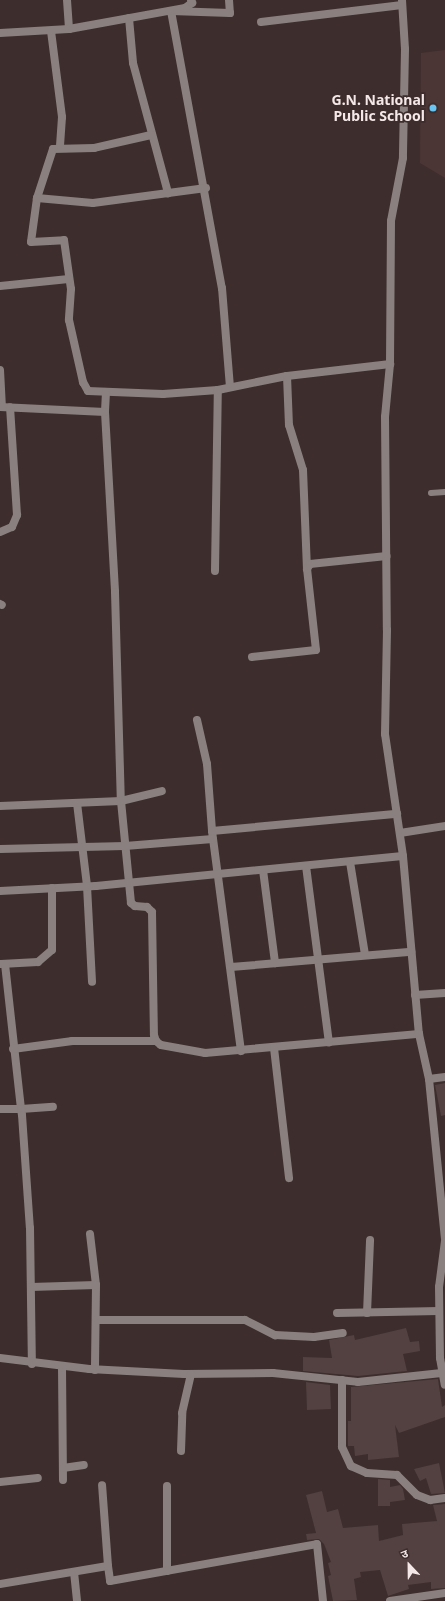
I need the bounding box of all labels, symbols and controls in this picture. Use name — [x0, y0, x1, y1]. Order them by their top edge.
place label: G.N. National Public School — [332, 92, 425, 124]
marker: G.N. National Public School — [428, 103, 438, 113]
north arrow — [389, 1545, 429, 1585]
text: उ — [399, 1545, 410, 1562]

